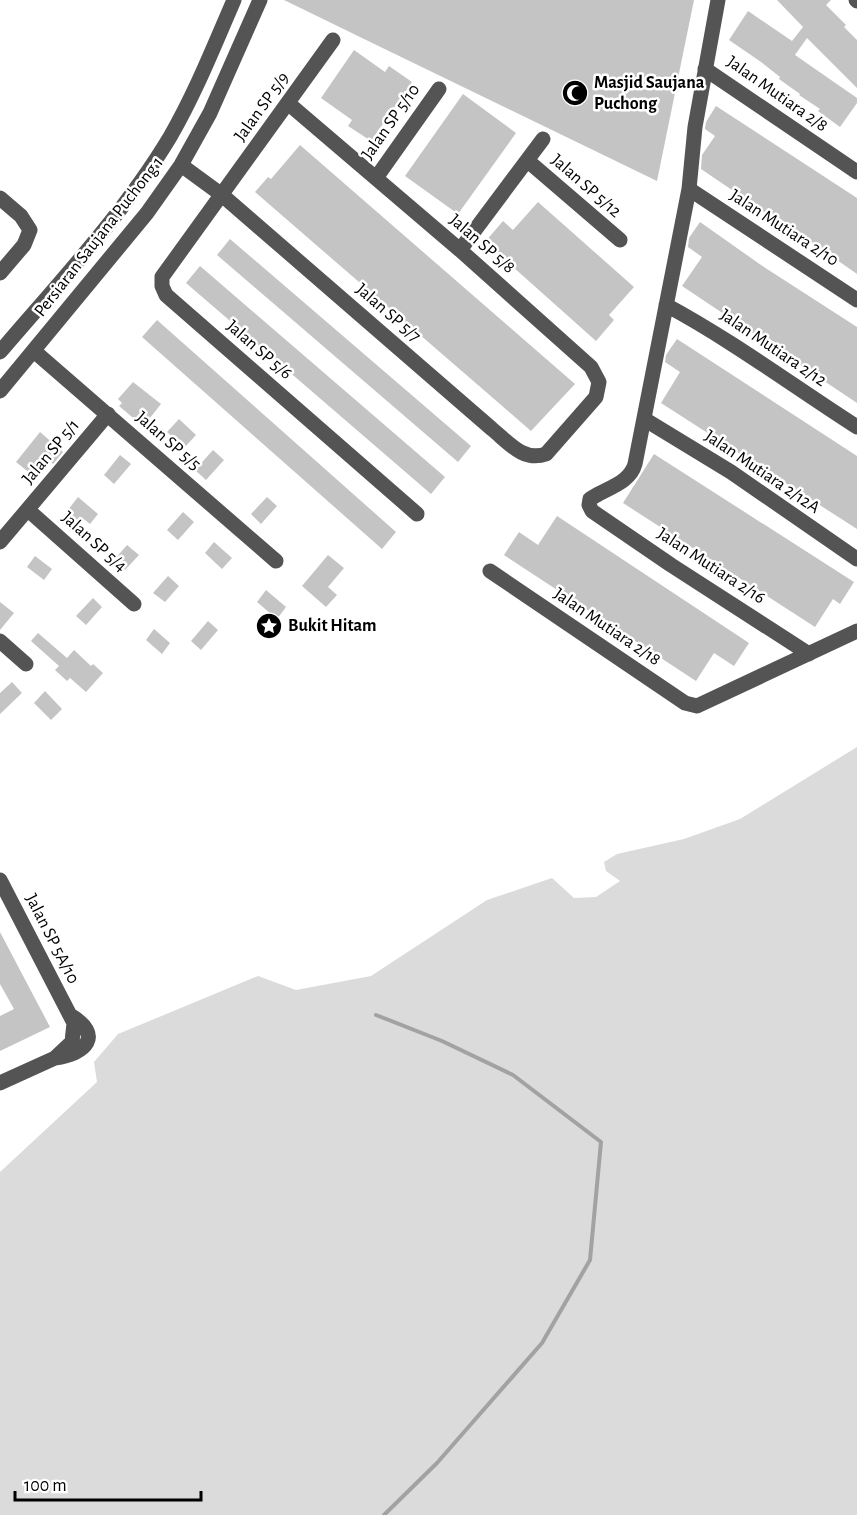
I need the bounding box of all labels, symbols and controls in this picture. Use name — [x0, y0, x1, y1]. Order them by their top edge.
street label: Jalan Mutiara 2/8 — [723, 53, 831, 135]
street label: Jalan SP 5/9 — [231, 69, 293, 145]
place label: Masjid Saujana Puchong — [594, 74, 705, 113]
mosque icon: Masjid Saujana Puchong — [560, 78, 590, 108]
street label: Jalan SP 5/10 — [359, 81, 423, 163]
street label: Jalan SP 5/12 — [548, 151, 624, 221]
street label: Persiaran Saujana Puchong 1 — [31, 154, 167, 320]
street label: Jalan Mutiara 2/10 — [726, 186, 842, 270]
street label: Jalan SP 5/8 — [446, 211, 518, 277]
street label: Jalan SP 5/7 — [352, 280, 424, 346]
street label: Jalan Mutiara 2/12 — [716, 306, 830, 390]
street label: Jalan SP 5/6 — [223, 317, 295, 383]
street label: Jalan SP 5/5 — [132, 408, 204, 474]
street label: Jalan SP 5/1 — [19, 416, 83, 488]
street label: Jalan Mutiara 2/12A — [701, 427, 823, 517]
street label: Jalan SP 5/4 — [58, 508, 130, 576]
street label: Jalan Mutiara 2/16 — [654, 525, 768, 607]
street label: Jalan Mutiara 2/18 — [550, 585, 664, 669]
place icon: Bukit Hitam — [254, 611, 284, 641]
place label: Bukit Hitam — [288, 617, 377, 635]
street label: Jalan SP 5A/10 — [22, 891, 82, 987]
scale bar — [15, 1464, 201, 1502]
text: 100 m — [24, 1477, 67, 1495]

